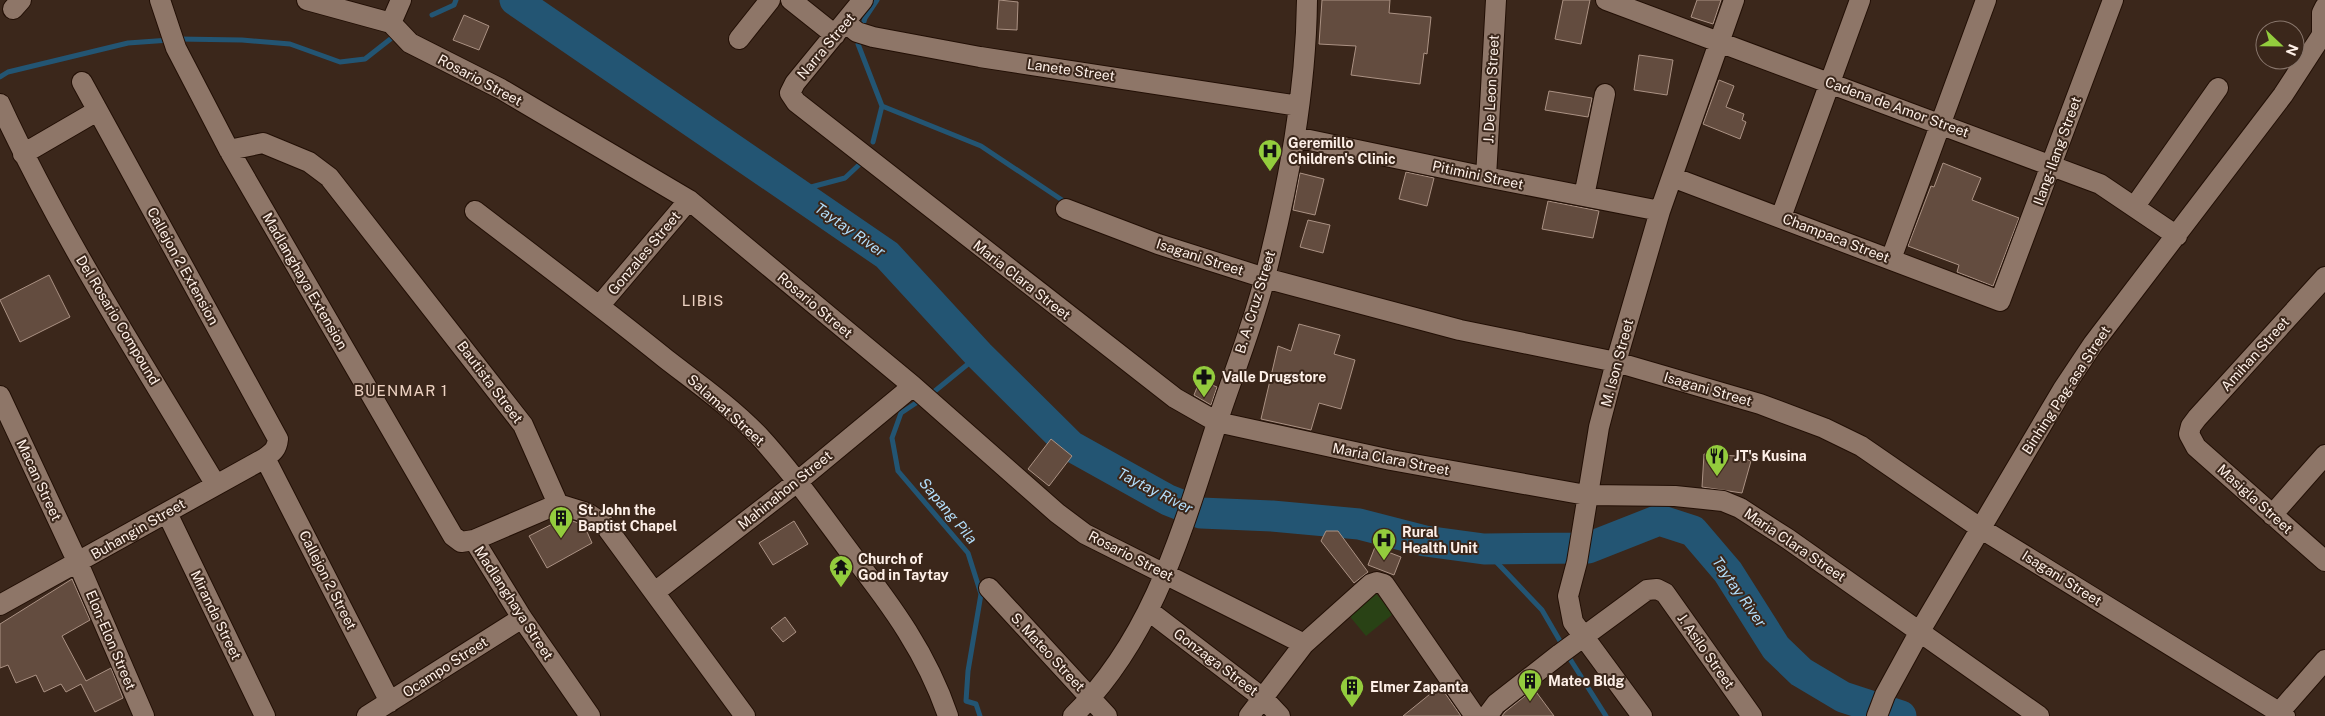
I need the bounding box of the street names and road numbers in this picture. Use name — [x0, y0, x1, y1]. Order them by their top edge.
street label: Narra Street — [794, 10, 858, 82]
street label: J. De Leon Street — [1480, 34, 1502, 144]
street label: Rosario Street — [435, 51, 525, 109]
street label: Lanete Street — [1026, 56, 1116, 84]
street label: Cadena de Amor Street — [1823, 74, 1971, 140]
street label: Ilang-Ilang Street — [2030, 95, 2084, 207]
street label: Pitimini Street — [1431, 158, 1525, 192]
street label: Callejon 2 Extension — [144, 204, 222, 328]
street label: Gonzales Street — [604, 208, 684, 298]
street label: Madlanghaya Extension — [259, 210, 351, 352]
street label: Champaca Street — [1780, 210, 1892, 266]
street label: Isagani Street — [1154, 235, 1246, 279]
street label: Maria Clara Street — [970, 237, 1074, 323]
street label: B. A. Cruz Street — [1232, 249, 1278, 355]
street label: Del Rosario Compound — [73, 252, 163, 388]
street label: Rosario Street — [774, 269, 856, 341]
street label: Amihan Street — [2218, 314, 2292, 394]
street label: M. Ison Street — [1598, 317, 1636, 409]
street label: Binhing Pag-asa Street — [2019, 323, 2113, 457]
street label: Bautista Street — [454, 338, 526, 426]
street label: Isagani Street — [1662, 369, 1754, 409]
street label: Salamat Street — [684, 371, 768, 449]
street label: Macan Street — [13, 437, 65, 523]
street label: Maria Clara Street — [1331, 440, 1451, 478]
street label: Mahinahon Street — [735, 447, 835, 533]
street label: Masigla Street — [2214, 461, 2296, 537]
street label: Buhangin Street — [88, 496, 188, 562]
street label: Maria Clara Street — [1741, 505, 1849, 585]
street label: Callejon 2 Street — [296, 528, 360, 632]
street label: Rosario Street — [1086, 528, 1176, 584]
street label: Madlanghaya Street — [471, 543, 557, 663]
street label: Isagani Street — [2019, 547, 2105, 609]
street label: Miranda Street — [187, 568, 245, 662]
street label: Elon-Elon Street — [83, 588, 139, 692]
street label: S. Mateo Street — [1008, 610, 1088, 694]
street label: J. Asilo Street — [1674, 610, 1738, 692]
street label: Gonzaga Street — [1171, 625, 1261, 699]
street label: Ocampo Street — [400, 634, 490, 700]

